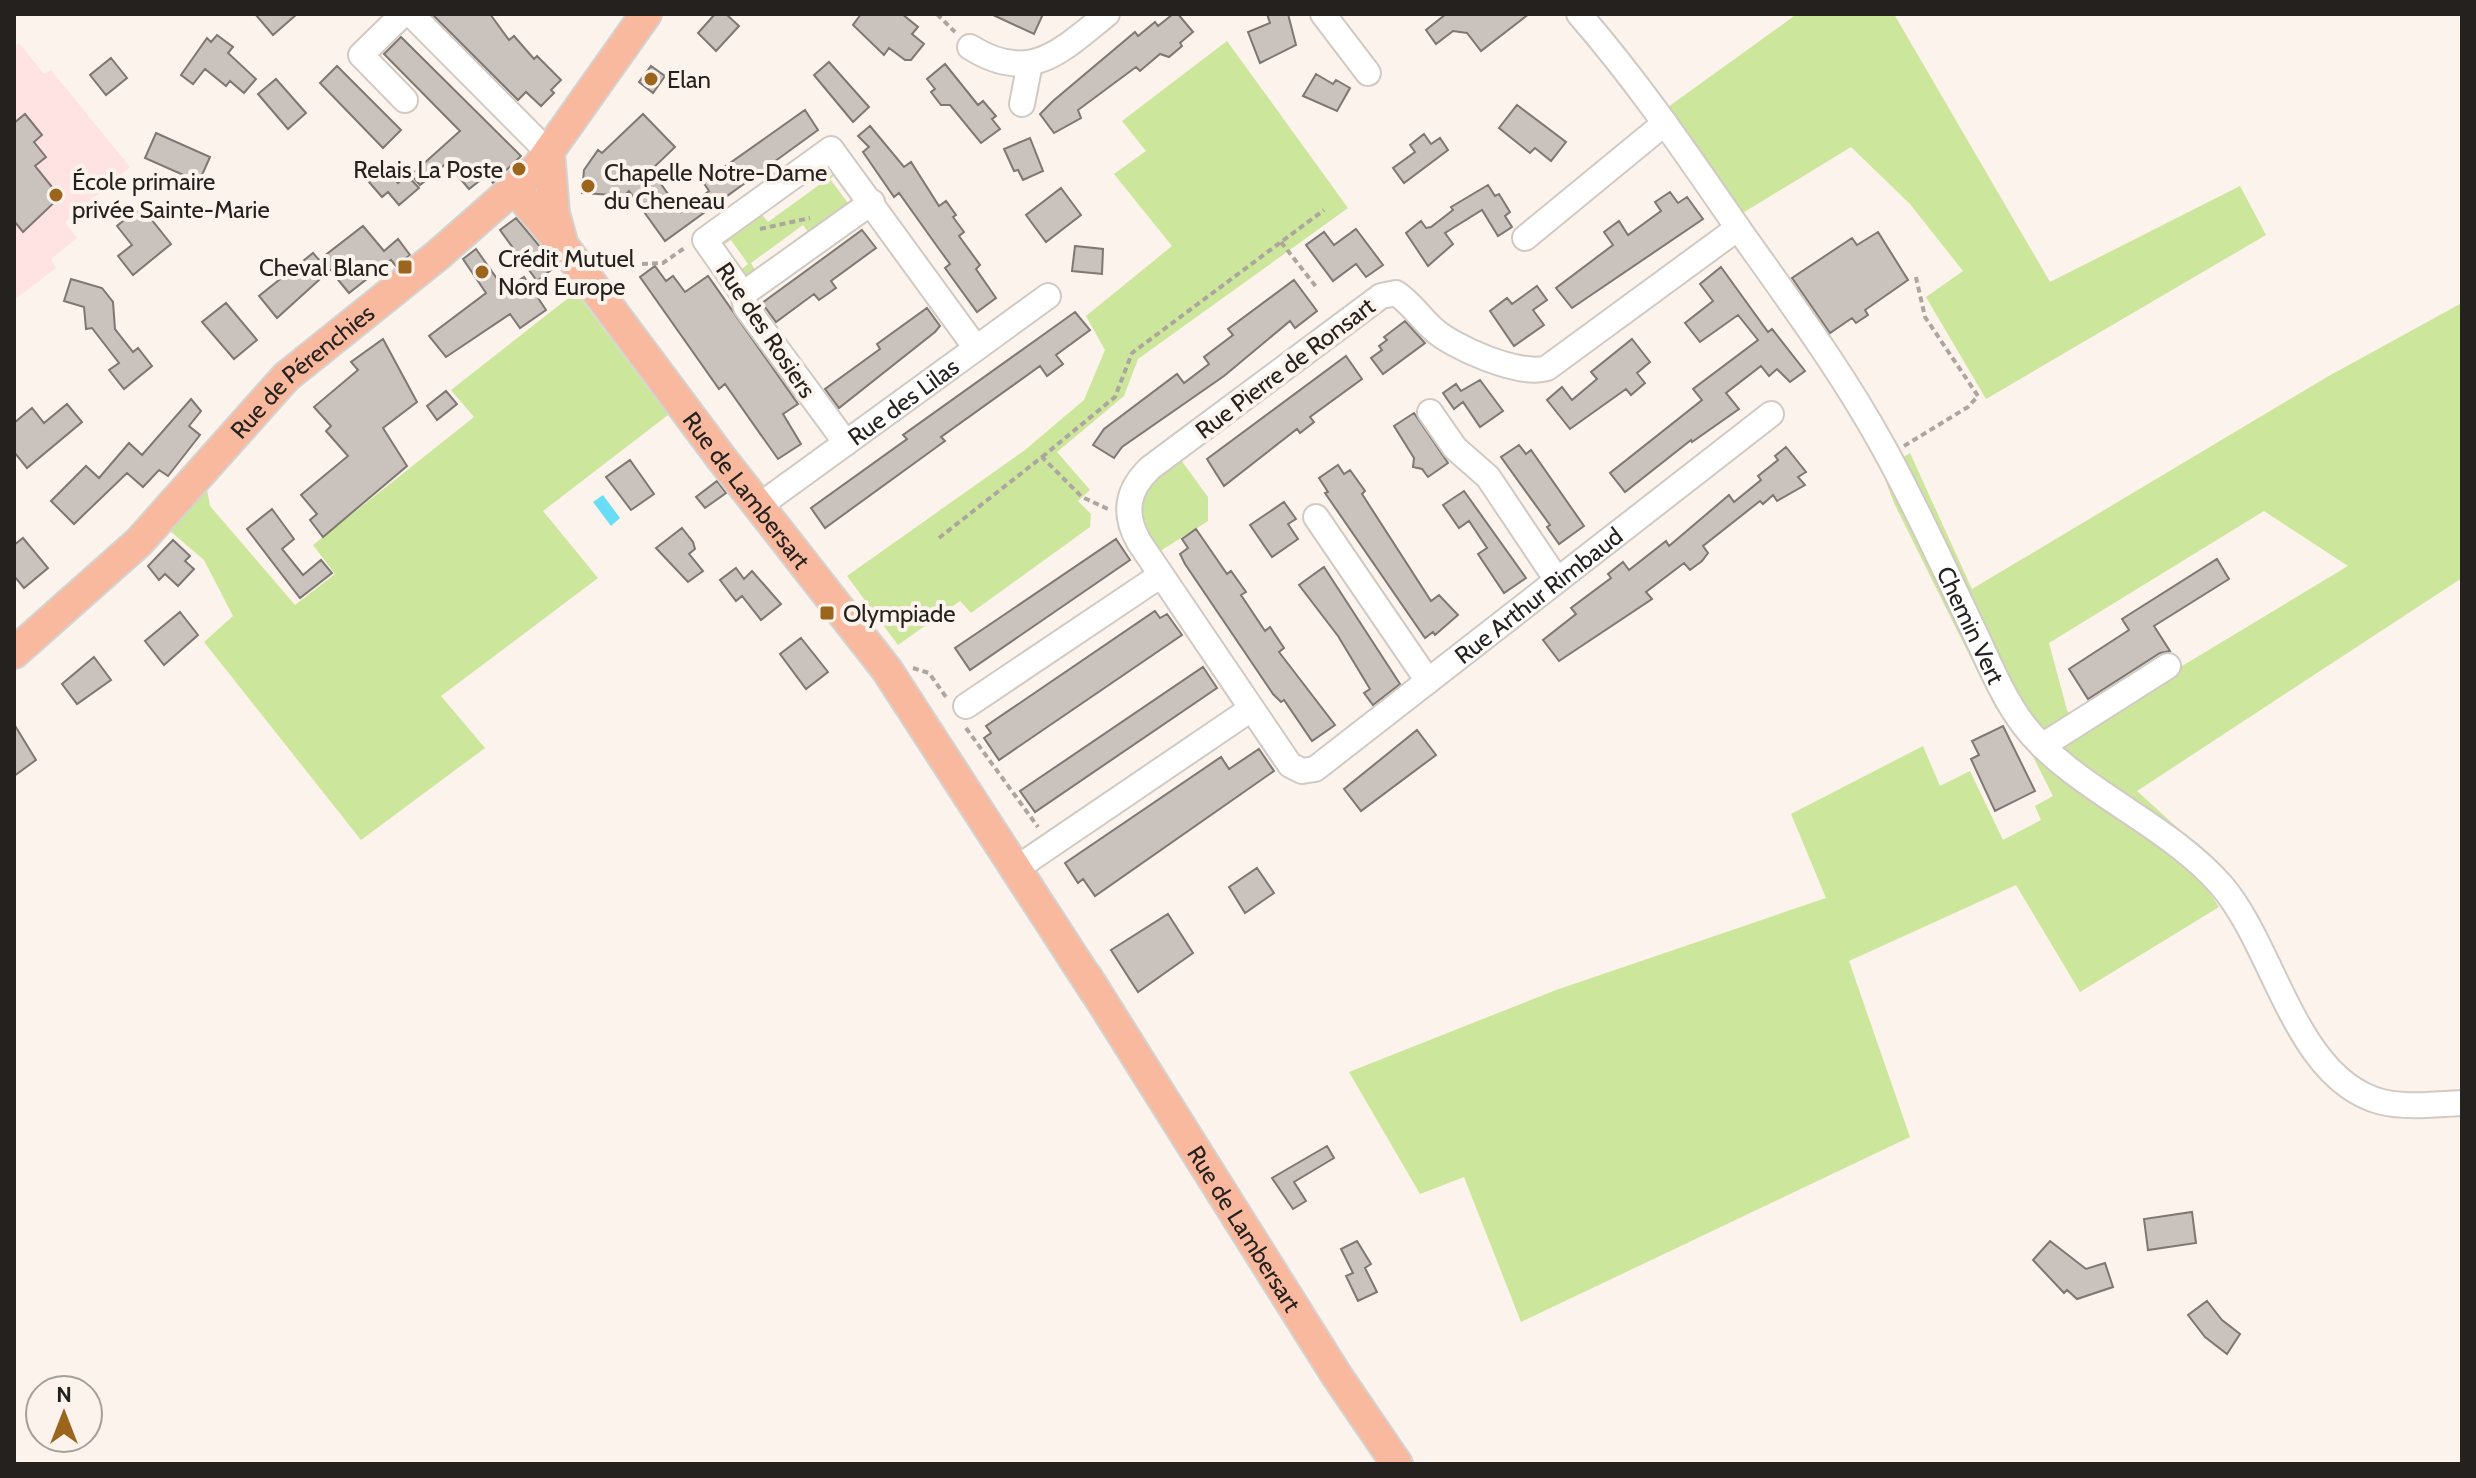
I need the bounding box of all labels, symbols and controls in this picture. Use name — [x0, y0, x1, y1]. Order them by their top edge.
place label: Elan — [667, 65, 711, 94]
marker: Elan — [642, 70, 660, 88]
place label: Relais La Poste — [353, 155, 503, 184]
place label: Chapelle Notre-Dame du Cheneau — [604, 158, 827, 215]
marker: Relais La Poste — [510, 160, 528, 178]
place label: École primaire privée Sainte-Marie — [72, 167, 270, 224]
marker: Chapelle Notre-Dame du Cheneau — [579, 177, 597, 195]
marker: École primaire privée Sainte-Marie — [47, 186, 65, 204]
place label: Crédit Mutuel Nord Europe — [498, 244, 635, 301]
place label: Cheval Blanc — [259, 253, 389, 282]
street label: Rue des Rosiers — [710, 257, 822, 403]
marker: Cheval Blanc — [396, 258, 414, 276]
marker: Crédit Mutuel Nord Europe — [473, 263, 491, 281]
street label: Rue Pierre de Ronsart — [1190, 291, 1380, 445]
street label: Rue de Pérenchies — [224, 298, 380, 444]
street label: Rue des Lilas — [842, 351, 964, 451]
street label: Rue de Lambersart — [677, 406, 817, 574]
street label: Rue Arthur Rimbaud — [1449, 521, 1628, 670]
street label: Chemin Vert — [1931, 562, 2011, 688]
place label: Olympiade — [843, 599, 956, 628]
marker: Olympiade — [818, 604, 836, 622]
street label: Rue de Lambersart — [1181, 1140, 1307, 1317]
north arrow — [24, 1374, 104, 1454]
text: N — [56, 1381, 72, 1408]

